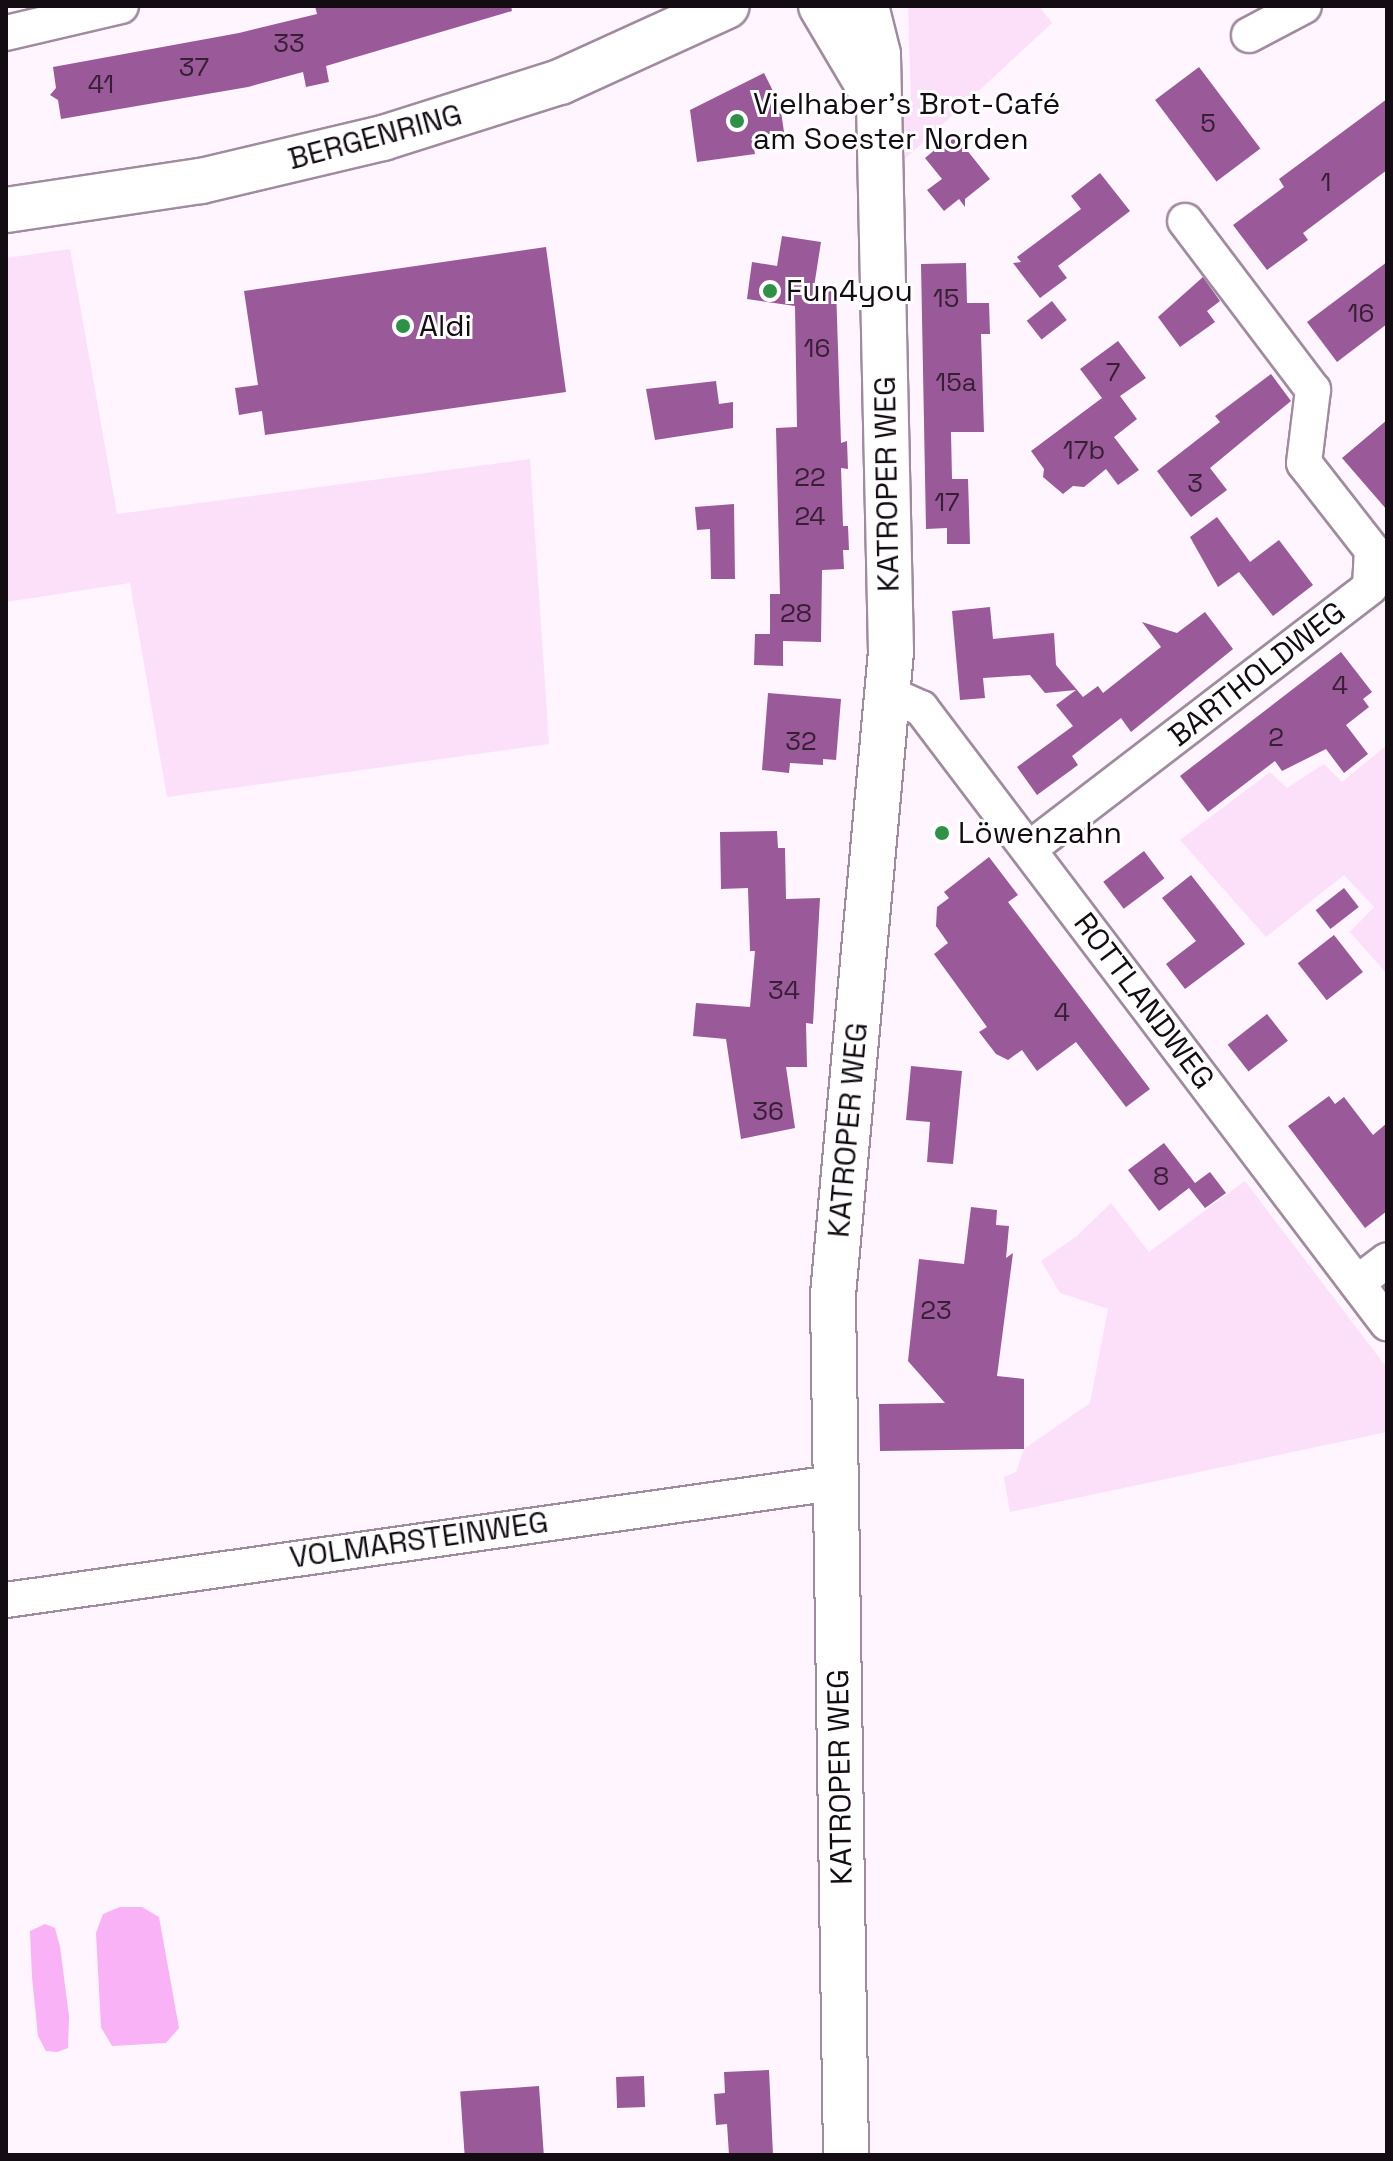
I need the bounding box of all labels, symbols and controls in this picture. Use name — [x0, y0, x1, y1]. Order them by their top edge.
house number: 33 — [273, 28, 305, 60]
house number: 37 — [179, 52, 209, 84]
house number: 41 — [88, 69, 114, 101]
place label: Vielhaber's Brot-Café am Soester Norden — [753, 86, 1060, 156]
street label: BERGENRING — [284, 97, 466, 177]
house number: 5 — [1200, 108, 1216, 140]
marker: Vielhaber's Brot-Café am Soester Norden — [728, 112, 746, 130]
house number: 1 — [1321, 167, 1331, 199]
place label: Fun4you — [786, 273, 913, 309]
marker: Fun4you — [761, 282, 779, 300]
house number: 15 — [933, 283, 959, 315]
house number: 16 — [1348, 298, 1374, 330]
place label: Aldi — [419, 308, 472, 344]
marker: Aldi — [394, 317, 412, 335]
house number: 16 — [804, 333, 830, 365]
house number: 7 — [1106, 357, 1120, 389]
house number: 15a — [935, 367, 977, 399]
street label: KATROPER WEG — [867, 376, 907, 592]
house number: 17b — [1063, 435, 1105, 467]
house number: 22 — [794, 462, 826, 494]
house number: 3 — [1187, 468, 1203, 500]
house number: 17 — [934, 487, 960, 519]
house number: 24 — [794, 501, 826, 533]
street label: BARTHOLDWEG — [1162, 594, 1352, 754]
house number: 28 — [780, 598, 812, 630]
house number: 4 — [1332, 670, 1348, 702]
house number: 2 — [1268, 722, 1284, 754]
house number: 32 — [785, 726, 817, 758]
place label: Löwenzahn — [958, 815, 1122, 851]
marker: Löwenzahn — [933, 824, 951, 842]
street label: ROTTLANDWEG — [1066, 906, 1222, 1096]
house number: 34 — [768, 975, 800, 1007]
house number: 4 — [1054, 997, 1070, 1029]
street label: KATROPER WEG — [821, 1021, 875, 1239]
house number: 36 — [752, 1096, 784, 1128]
house number: 8 — [1153, 1161, 1169, 1193]
house number: 23 — [920, 1295, 952, 1327]
street label: VOLMARSTEINWEG — [287, 1504, 551, 1576]
street label: KATROPER WEG — [820, 1669, 860, 1885]

